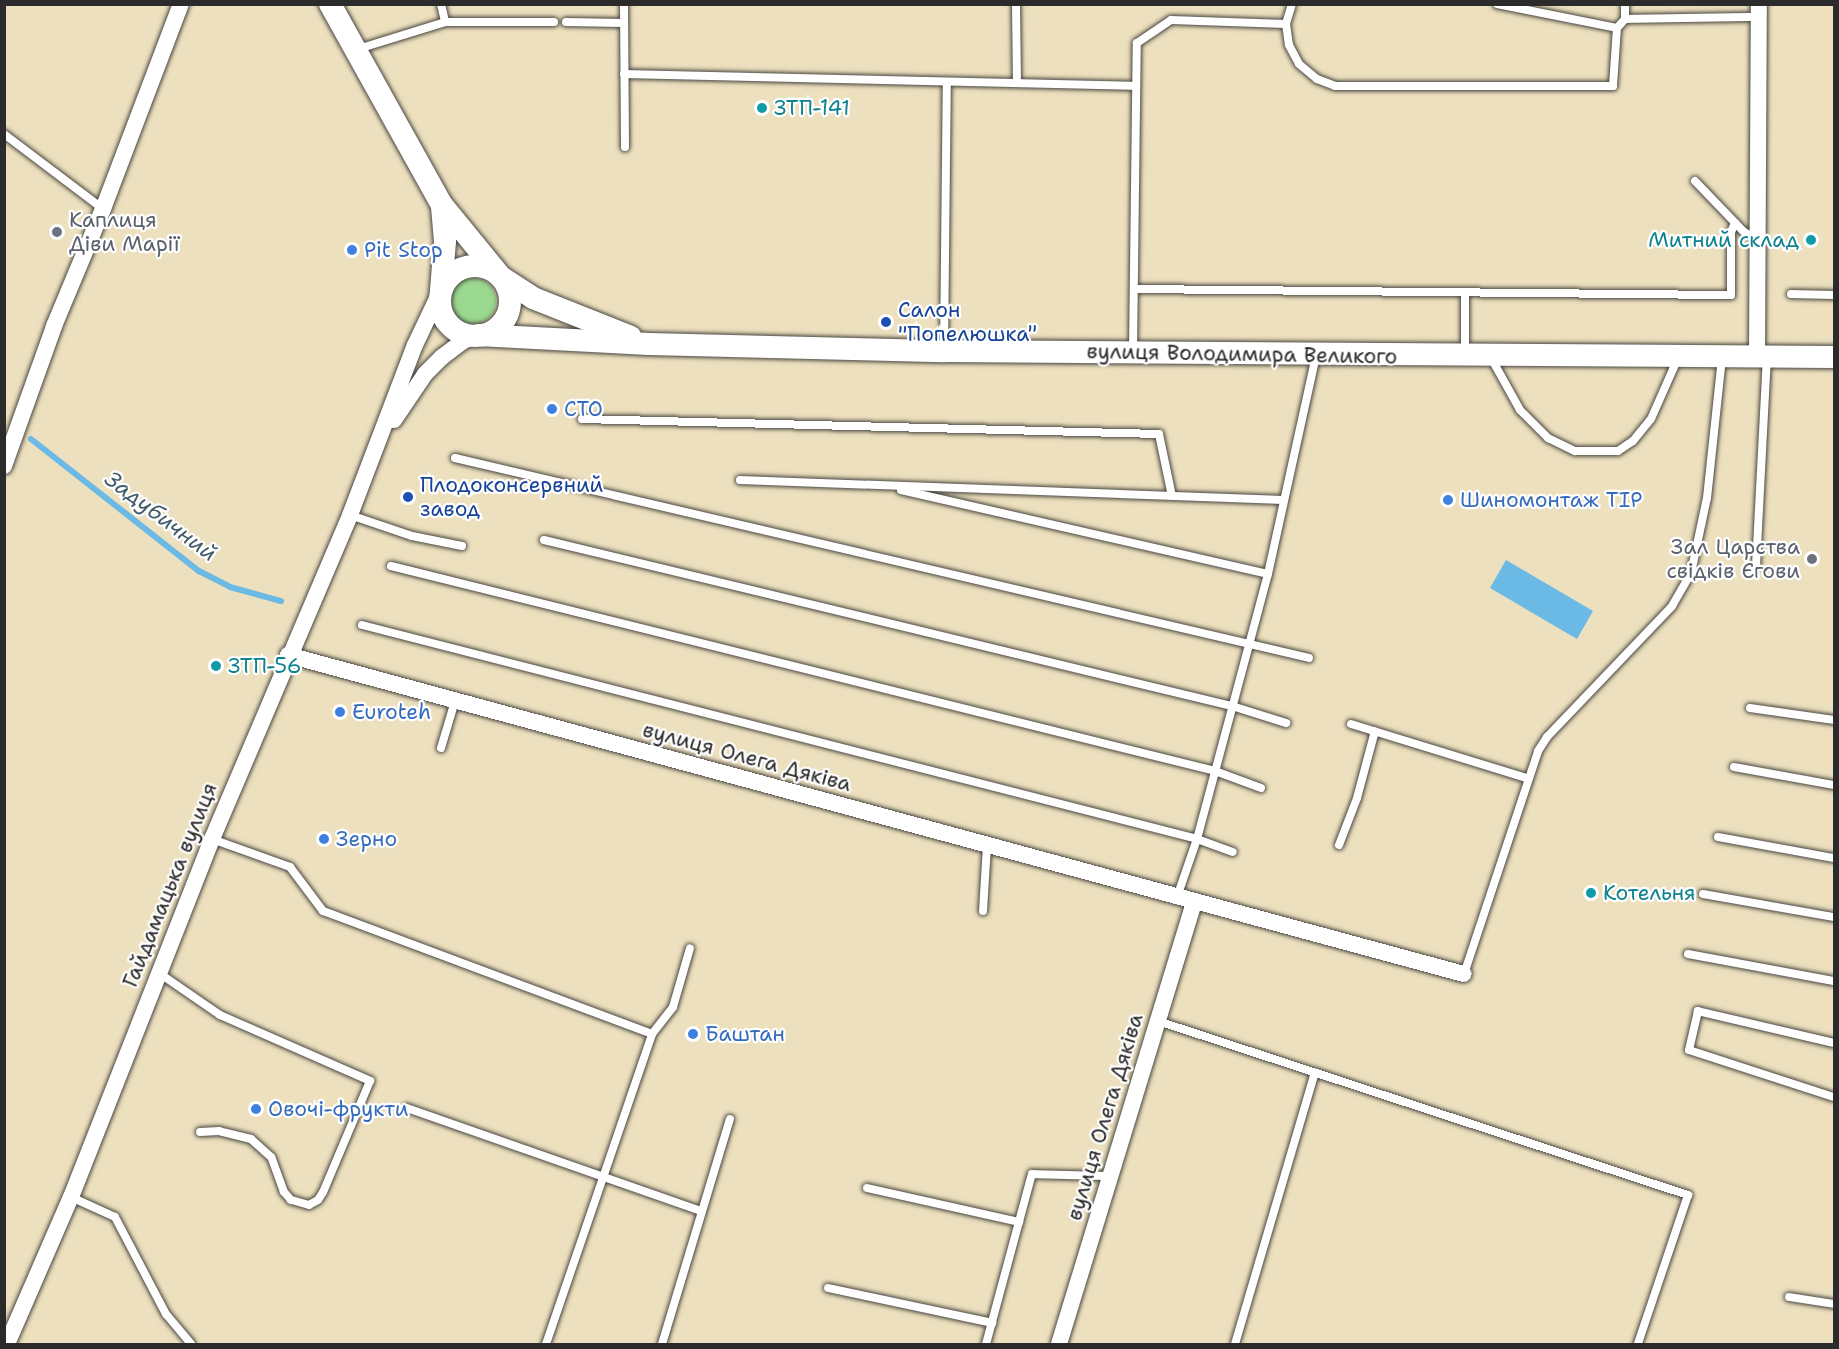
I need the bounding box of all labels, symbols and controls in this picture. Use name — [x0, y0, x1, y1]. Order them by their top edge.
place label: ЗТП-141 — [774, 95, 850, 121]
marker: ЗТП-141 — [755, 101, 769, 115]
place label: Каплиця Діви Марії — [69, 207, 180, 257]
marker: Каплиця Діви Марії — [50, 225, 64, 239]
place label: Митний склад — [1648, 227, 1799, 253]
marker: Митний склад — [1804, 233, 1818, 247]
place label: Pit Stop — [364, 237, 443, 263]
marker: Pit Stop — [345, 243, 359, 257]
place label: Салон "Попелюшка" — [898, 297, 1037, 347]
marker: Салон "Попелюшка" — [879, 315, 893, 329]
street label: вулиця Володимира Великого — [1086, 339, 1398, 369]
place label: СТО — [564, 396, 603, 422]
marker: СТО — [545, 402, 559, 416]
water label: Задубичний — [100, 465, 222, 567]
place label: Плодоконсервний завод — [420, 472, 603, 522]
place label: Шиномонтаж ТІР — [1460, 487, 1642, 513]
marker: Плодоконсервний завод — [401, 490, 415, 504]
marker: Шиномонтаж ТІР — [1441, 493, 1455, 507]
place label: Зал Царства свідків Єгови — [1666, 534, 1800, 584]
marker: Зал Царства свідків Єгови — [1805, 552, 1819, 566]
place label: ЗТП-56 — [228, 653, 301, 679]
marker: ЗТП-56 — [209, 659, 223, 673]
place label: Euroteh — [352, 699, 431, 725]
marker: Euroteh — [333, 705, 347, 719]
street label: вулиця Олега Дяківа — [640, 717, 854, 797]
street label: Гайдамацька вулиця — [117, 779, 223, 991]
place label: Зерно — [336, 826, 397, 852]
marker: Зерно — [317, 832, 331, 846]
place label: Котельня — [1603, 880, 1696, 906]
marker: Котельня — [1584, 886, 1598, 900]
street label: вулиця Олега Дяківа — [1062, 1011, 1148, 1223]
place label: Баштан — [705, 1021, 785, 1047]
marker: Баштан — [686, 1027, 700, 1041]
place label: Овочі-фрукти — [268, 1096, 408, 1122]
marker: Овочі-фрукти — [249, 1102, 263, 1116]

